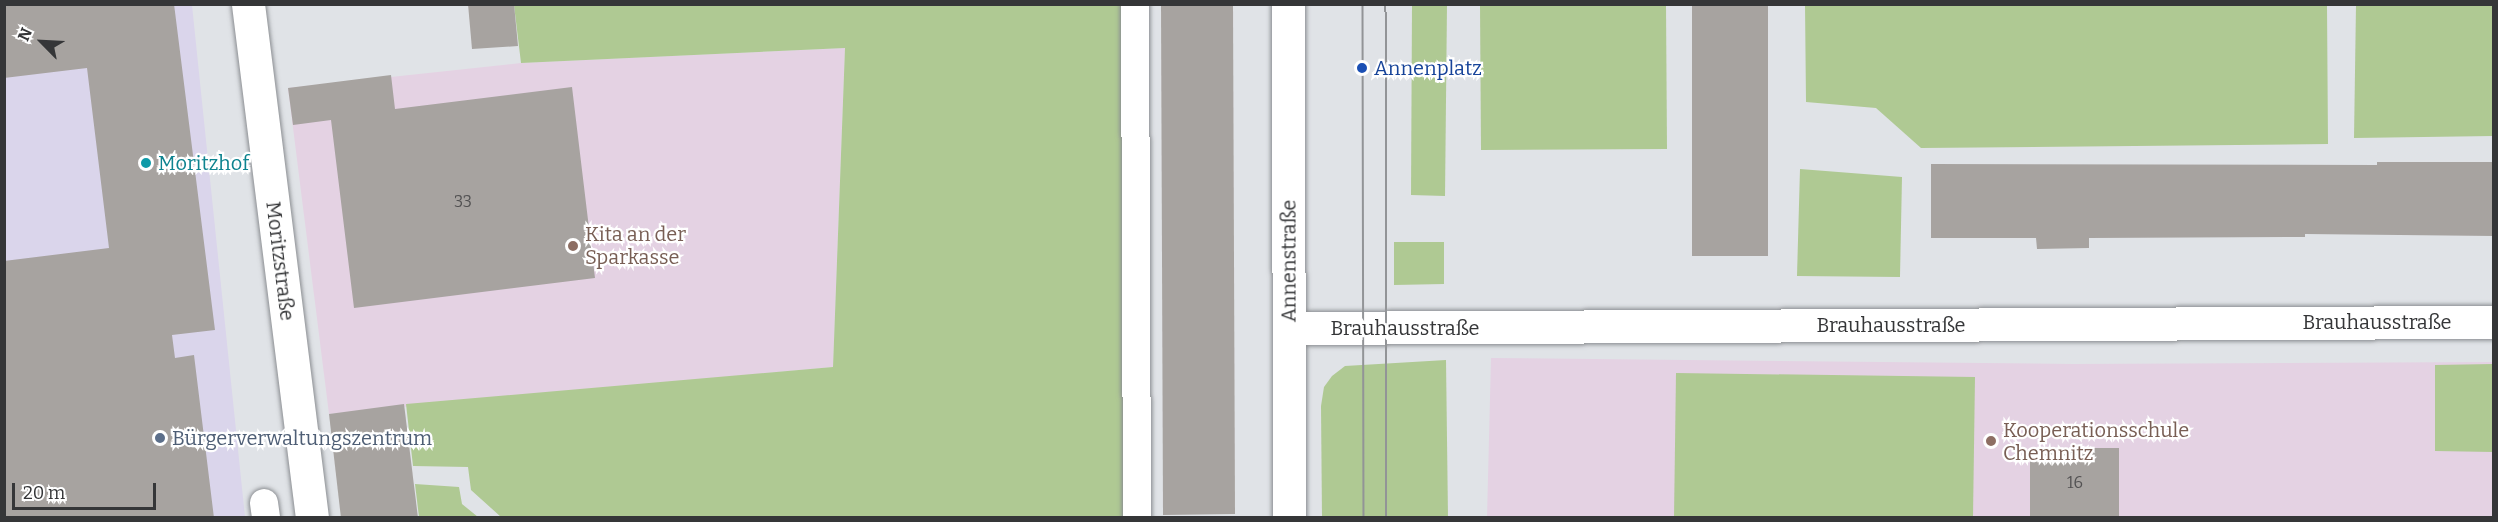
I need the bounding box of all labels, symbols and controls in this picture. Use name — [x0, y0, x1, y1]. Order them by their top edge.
north arrow — [12, 12, 72, 72]
text: N — [14, 25, 36, 44]
place label: Annenplatz — [1374, 56, 1482, 80]
marker: Annenplatz — [1355, 61, 1369, 75]
place label: Moritzhof — [158, 151, 249, 175]
marker: Moritzhof — [139, 156, 153, 170]
house number: 33 — [454, 192, 472, 212]
street label: Moritzstraße — [261, 200, 299, 322]
street label: Annenstraße — [1277, 200, 1301, 322]
place label: Kita an der Sparkasse — [585, 222, 686, 269]
marker: Kita an der Sparkasse — [566, 239, 580, 253]
street label: Brauhausstraße — [2302, 310, 2452, 334]
street label: Brauhausstraße — [1816, 313, 1966, 337]
street label: Brauhausstraße — [1330, 316, 1480, 340]
place label: Kooperationsschule Chemnitz — [2003, 418, 2189, 465]
place label: Bürgerverwaltungszentrum — [172, 426, 432, 450]
marker: Bürgerverwaltungszentrum — [153, 431, 167, 445]
marker: Kooperationsschule Chemnitz — [1984, 434, 1998, 448]
scale bar — [15, 471, 159, 509]
house number: 16 — [2067, 473, 2083, 493]
text: 20 m — [23, 482, 65, 504]

